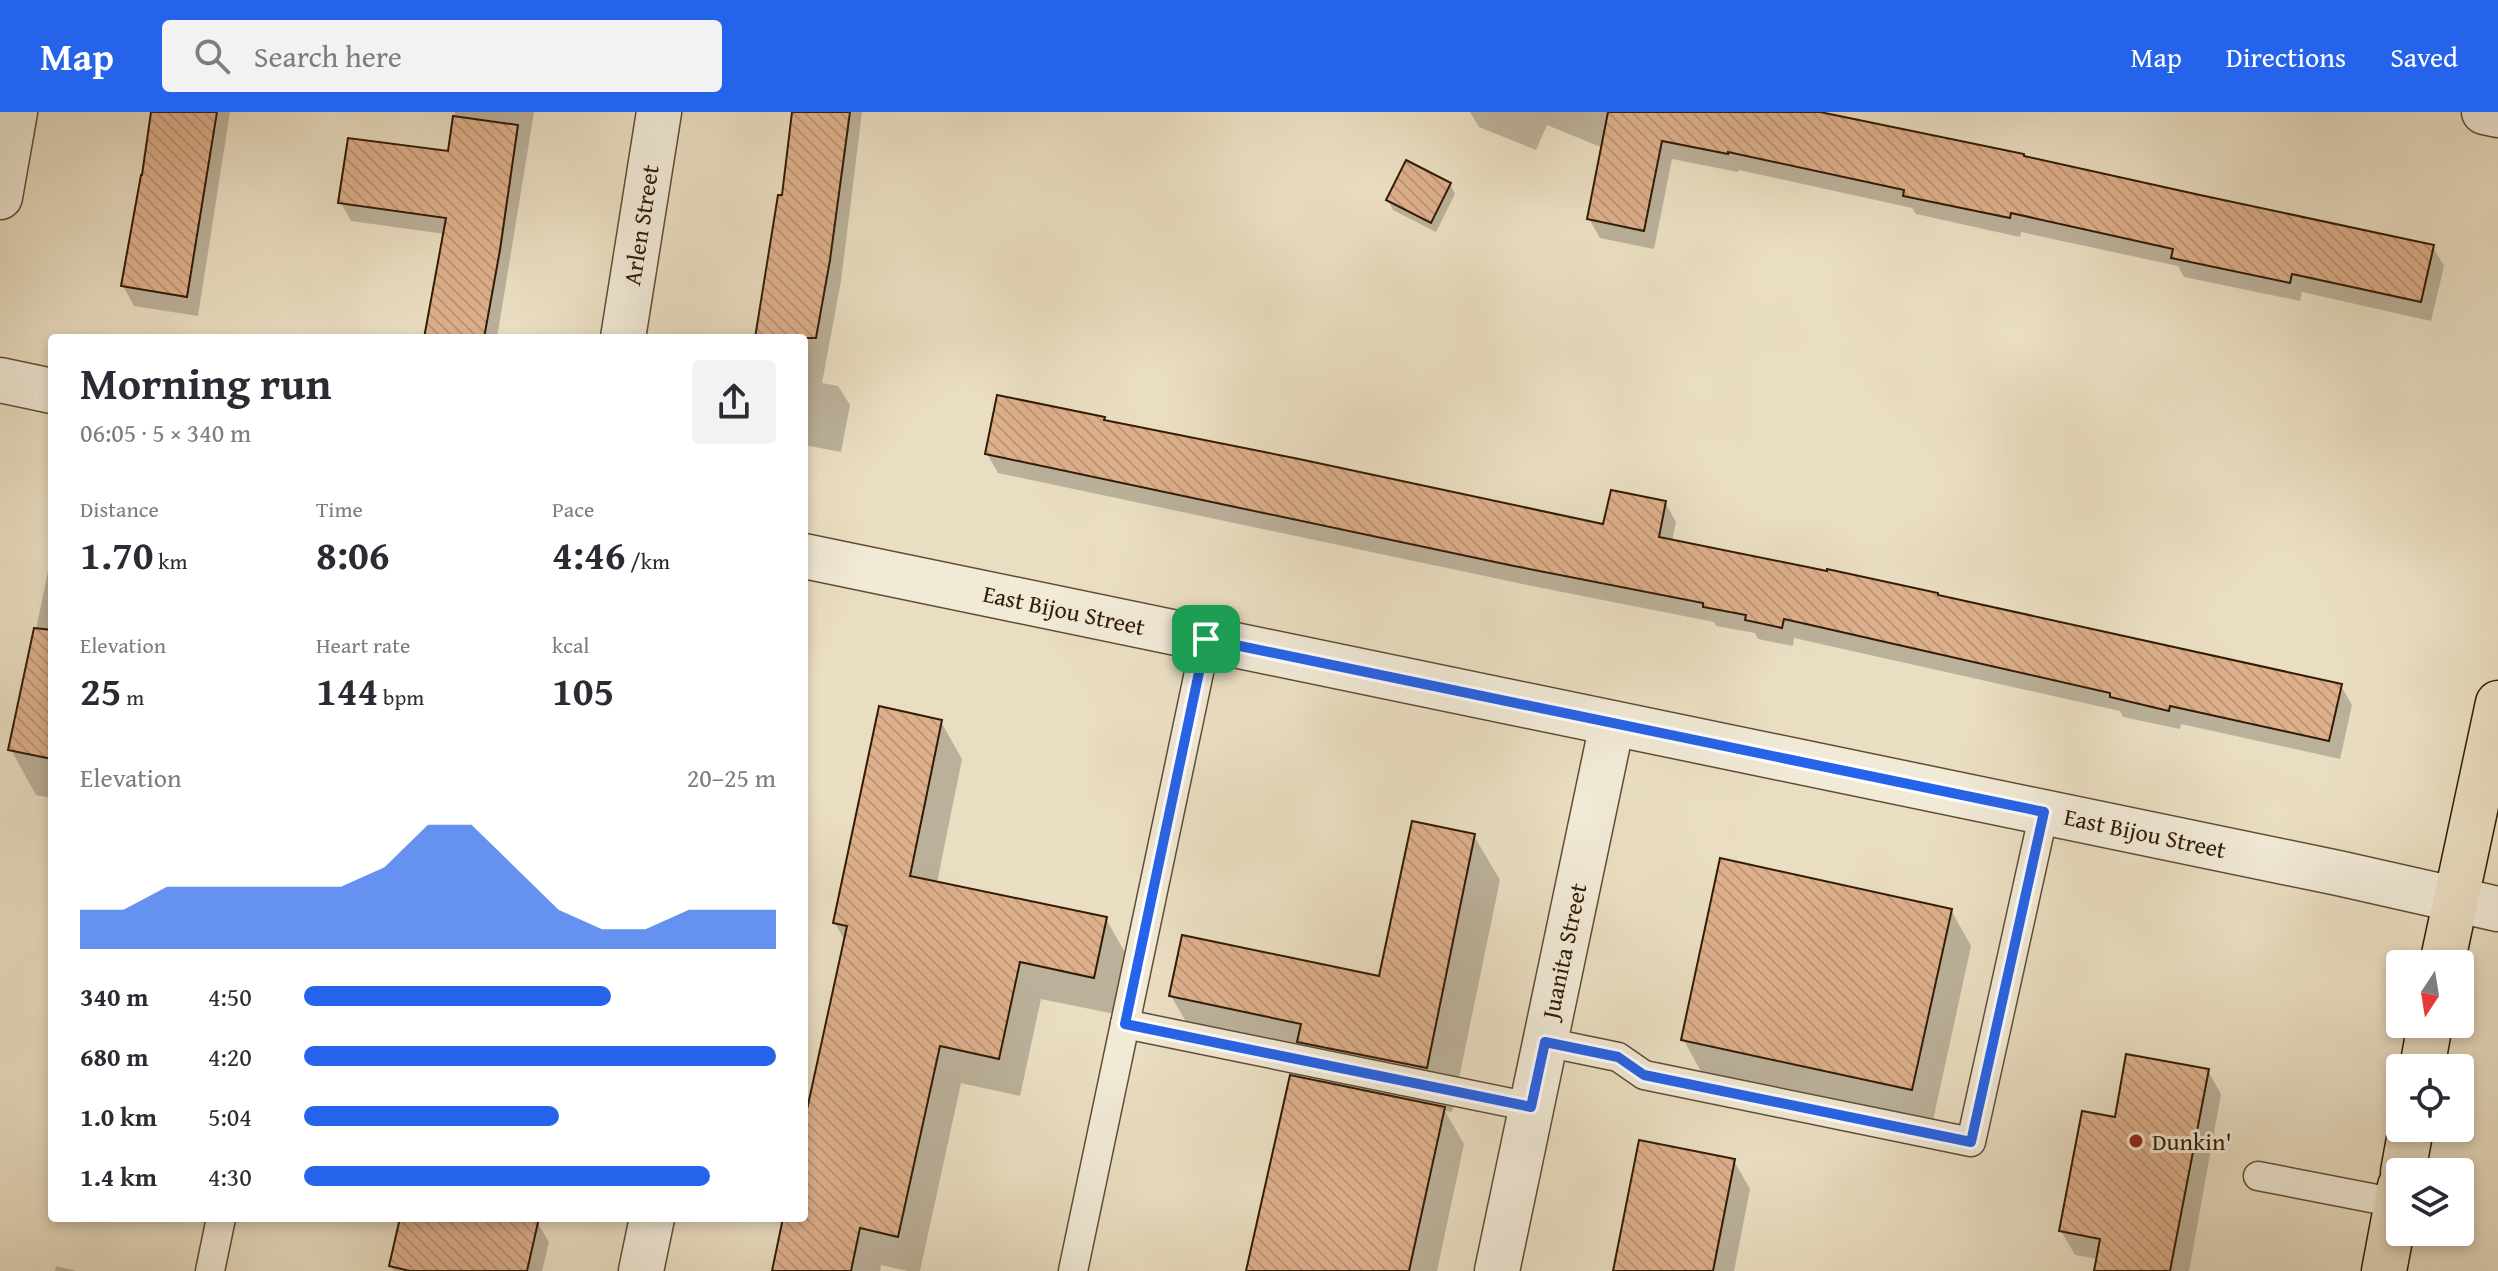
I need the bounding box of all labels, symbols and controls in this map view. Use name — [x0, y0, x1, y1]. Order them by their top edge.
search box — [162, 20, 722, 92]
text: Map — [40, 28, 114, 84]
icon: search — [190, 34, 234, 78]
text: Search here — [254, 34, 402, 78]
text: Map — [2130, 36, 2182, 77]
text: Directions — [2226, 36, 2346, 77]
text: Saved — [2390, 36, 2458, 77]
street label: Arlen Street — [614, 162, 668, 288]
text: Morning run — [80, 351, 331, 415]
button: share — [692, 360, 776, 444]
text: 06:05 · 5 × 340 m — [80, 413, 251, 452]
text: Distance — [80, 493, 159, 525]
text: Time — [316, 493, 363, 525]
text: Pace — [552, 493, 594, 525]
text: 1.70 — [80, 525, 153, 584]
text: 8:06 — [316, 525, 389, 584]
text: 4:46 — [552, 525, 625, 584]
text: km — [153, 545, 187, 577]
text: /km — [625, 545, 670, 577]
street label: East Bijou Street — [980, 576, 1149, 644]
pin — [1172, 605, 1240, 673]
icon: arrive — [1184, 617, 1228, 661]
text: Elevation — [80, 629, 166, 661]
text: Heart rate — [316, 629, 410, 661]
text: kcal — [552, 629, 590, 661]
text: 25 — [80, 661, 121, 720]
text: 144 — [316, 661, 378, 720]
text: 105 — [552, 661, 614, 720]
text: m — [121, 681, 144, 713]
text: bpm — [378, 681, 424, 713]
text: Elevation — [80, 758, 182, 797]
text: 20–25 m — [687, 758, 776, 797]
street label: East Bijou Street — [2061, 799, 2230, 867]
street label: Juanita Street — [1532, 879, 1596, 1025]
north arrow — [2386, 950, 2474, 1038]
map controls — [2386, 950, 2474, 1246]
text: 340 m — [80, 977, 148, 1016]
text: 4:50 — [208, 977, 252, 1016]
text: 680 m — [80, 1037, 148, 1076]
text: 4:20 — [208, 1037, 252, 1076]
button: locate — [2386, 1054, 2474, 1142]
text: 1.0 km — [80, 1097, 157, 1136]
text: 5:04 — [208, 1097, 252, 1136]
place label: Dunkin' — [2152, 1124, 2232, 1159]
marker: Dunkin' — [2127, 1132, 2145, 1150]
text: 1.4 km — [80, 1157, 157, 1196]
text: 4:30 — [208, 1157, 252, 1196]
button: layers — [2386, 1158, 2474, 1246]

